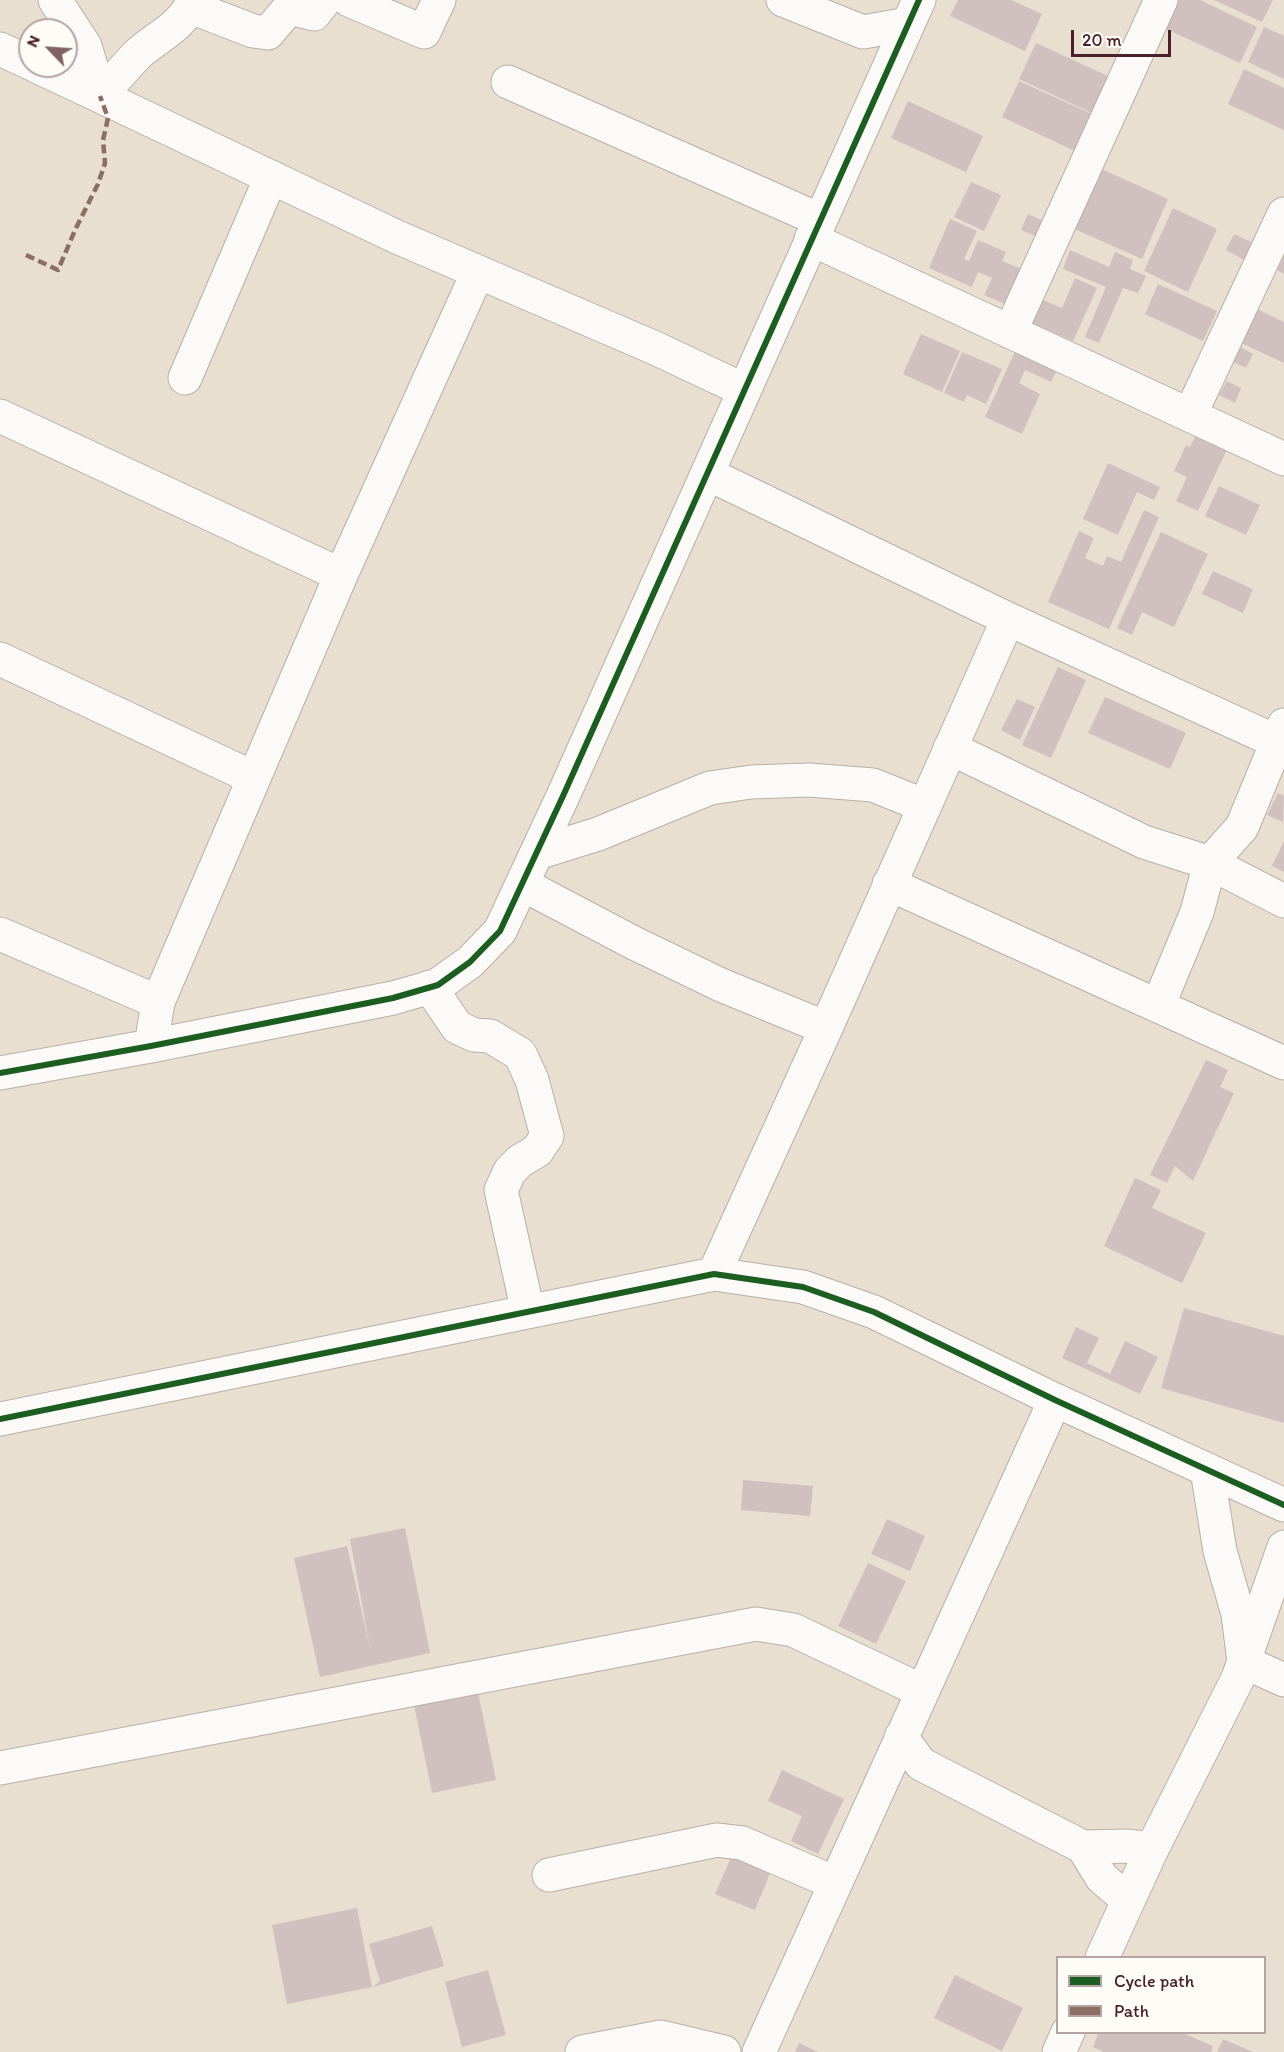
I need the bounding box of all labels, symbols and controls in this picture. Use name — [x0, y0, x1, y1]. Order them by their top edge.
north arrow — [18, 18, 78, 78]
scale bar — [1074, 18, 1174, 56]
text: 20 m — [1082, 29, 1122, 51]
text: N — [22, 32, 44, 50]
legend — [1056, 1956, 1266, 2034]
text: Cycle path — [1114, 1970, 1194, 1992]
text: Path — [1114, 2000, 1149, 2022]

